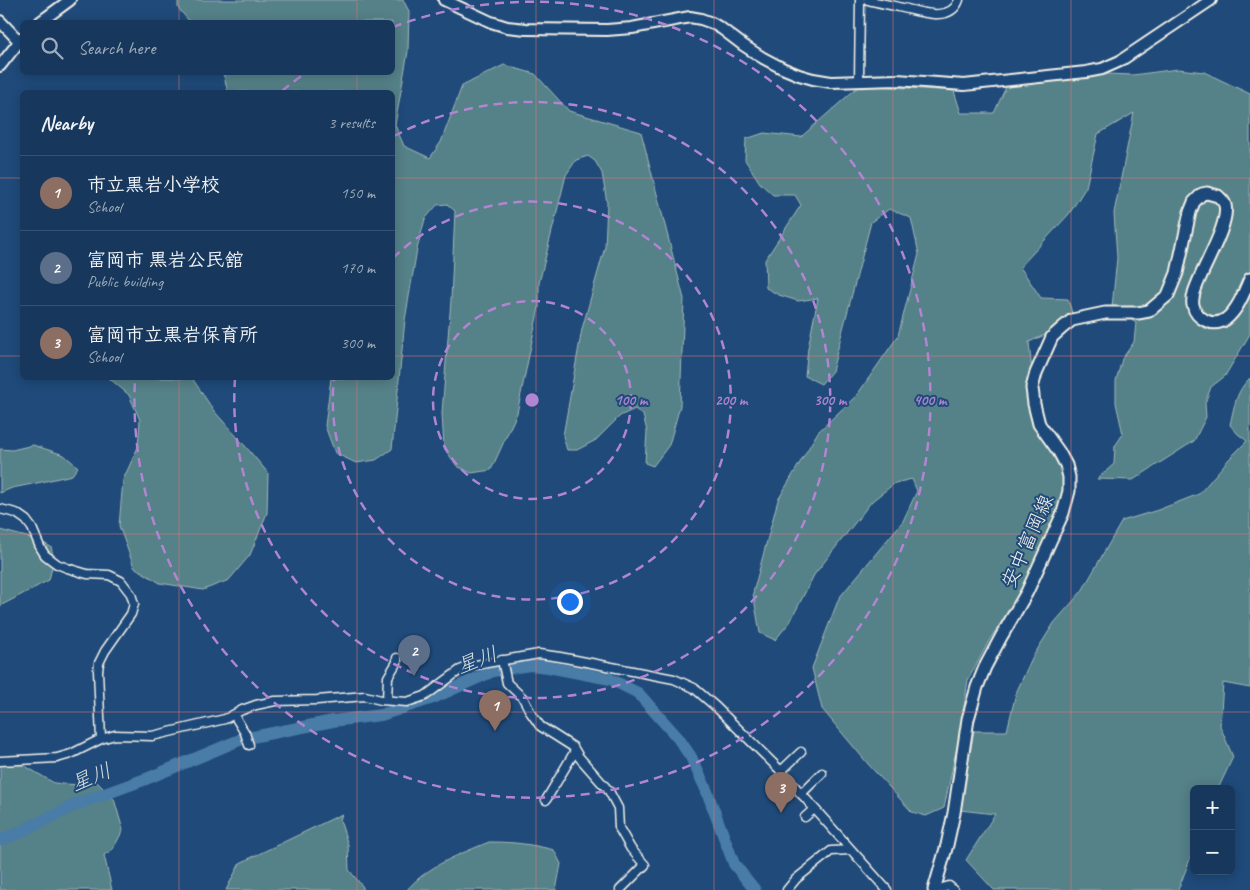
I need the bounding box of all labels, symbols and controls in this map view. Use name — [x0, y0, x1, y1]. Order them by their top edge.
search box — [20, 20, 395, 75]
icon: search — [38, 34, 66, 62]
text: Search here — [78, 36, 155, 60]
text: Nearby — [40, 110, 93, 136]
text: 3 results — [328, 113, 375, 133]
text: 市立黒岩小学校 — [87, 173, 220, 197]
text: 1 — [52, 183, 60, 203]
text: 150 m — [341, 183, 375, 203]
text: School — [87, 197, 121, 217]
text: 富岡市 黒岩公民舘 — [87, 248, 244, 272]
text: 2 — [52, 258, 60, 278]
text: 170 m — [341, 258, 375, 278]
text: Public building — [87, 272, 163, 292]
text: 富岡市立黒岩保育所 — [87, 323, 258, 347]
text: 3 — [52, 333, 60, 353]
text: 300 m — [341, 333, 375, 353]
text: School — [87, 347, 121, 367]
centre of rings — [523, 391, 541, 409]
text: 100 m — [615, 391, 649, 410]
text: 200 m — [715, 391, 749, 410]
text: 300 m — [814, 391, 848, 410]
text: 400 m — [914, 391, 948, 410]
street label: 安中富岡線 — [996, 490, 1059, 592]
your location — [557, 589, 583, 615]
pin: 2 — [398, 635, 430, 676]
water label: 星川 — [453, 641, 501, 679]
pin: 1 — [479, 690, 511, 731]
water label: 星川 — [67, 757, 115, 797]
pin: 3 — [765, 772, 797, 813]
map controls — [1190, 785, 1235, 875]
button: + — [1190, 785, 1235, 830]
button: − — [1190, 830, 1235, 875]

